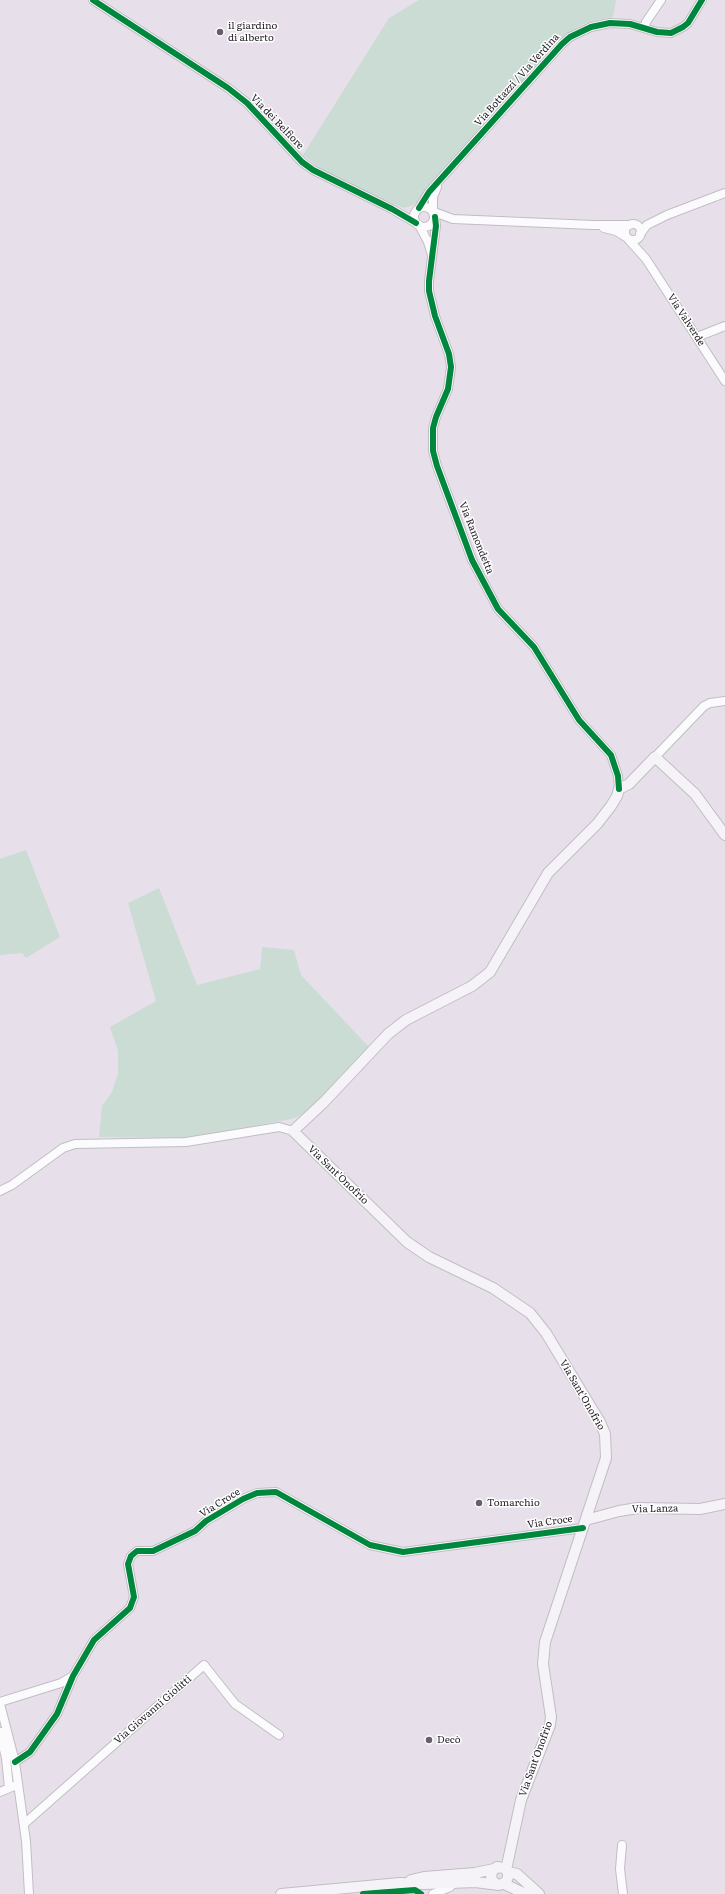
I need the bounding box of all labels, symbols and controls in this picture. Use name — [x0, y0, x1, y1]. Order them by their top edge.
place label: il giardino di alberto — [228, 20, 277, 44]
marker: il giardino di alberto — [215, 27, 225, 37]
street label: Via Bottazzi / Via Verdina — [472, 31, 562, 129]
street label: Via dei Belfiore — [248, 92, 306, 152]
street label: Via Valverde — [665, 292, 707, 348]
street label: Via Ramondetta — [456, 500, 496, 576]
street label: Via Sant'Onofrio — [305, 1143, 371, 1207]
street label: Via Sant'Onofrio — [557, 1358, 607, 1432]
street label: Via Croce — [197, 1486, 243, 1520]
place label: Tomarchio — [487, 1497, 540, 1509]
marker: Tomarchio — [474, 1498, 484, 1508]
street label: Via Lanza — [632, 1503, 678, 1515]
street label: Via Croce — [527, 1513, 573, 1531]
street label: Via Giovanni Giolitti — [112, 1673, 194, 1747]
street label: Via Sant'Onofrio — [517, 1720, 555, 1798]
place label: Decò — [437, 1734, 461, 1746]
marker: Decò — [424, 1735, 434, 1745]

